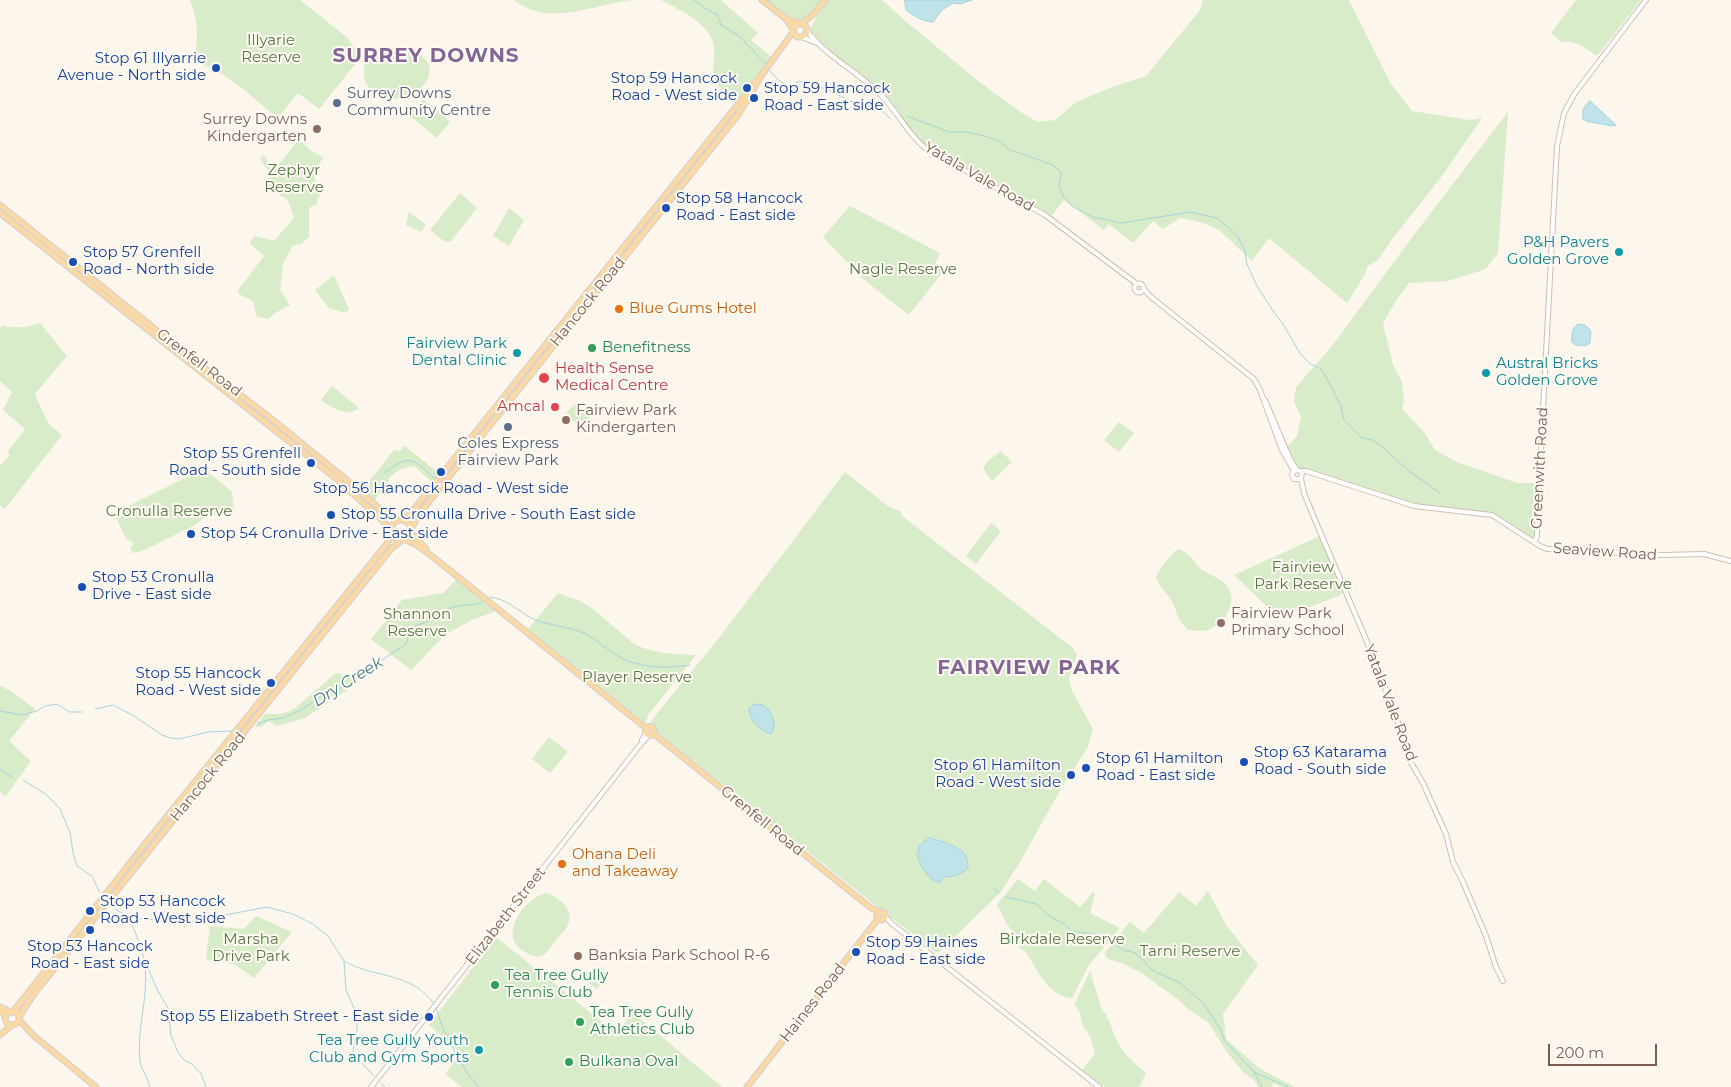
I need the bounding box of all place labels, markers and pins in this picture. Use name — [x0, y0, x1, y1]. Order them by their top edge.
place label: Stop 61 Illyarrie Avenue - North side — [57, 50, 206, 85]
marker: Stop 61 Illyarrie Avenue - North side — [210, 62, 222, 74]
place label: Stop 59 Hancock Road - West side — [611, 70, 737, 105]
place label: Stop 59 Hancock Road - East side — [764, 80, 890, 115]
marker: Stop 59 Hancock Road - West side — [741, 82, 753, 94]
place label: Surrey Downs Community Centre — [347, 85, 491, 120]
marker: Stop 59 Hancock Road - East side — [748, 92, 760, 104]
marker: Surrey Downs Community Centre — [331, 97, 343, 109]
place label: Surrey Downs Kindergarten — [203, 111, 307, 146]
marker: Surrey Downs Kindergarten — [311, 123, 323, 135]
place label: Stop 58 Hancock Road - East side — [676, 190, 803, 225]
marker: Stop 58 Hancock Road - East side — [660, 202, 672, 214]
place label: P&H Pavers Golden Grove — [1507, 234, 1609, 269]
place label: Stop 57 Grenfell Road - North side — [83, 244, 214, 279]
marker: P&H Pavers Golden Grove — [1613, 246, 1625, 258]
marker: Stop 57 Grenfell Road - North side — [67, 256, 79, 268]
place label: Blue Gums Hotel — [629, 300, 757, 318]
marker: Blue Gums Hotel — [613, 303, 625, 315]
place label: Fairview Park Dental Clinic — [406, 335, 507, 370]
place label: Benefitness — [602, 339, 691, 357]
marker: Benefitness — [586, 342, 598, 354]
marker: Fairview Park Dental Clinic — [511, 347, 523, 359]
place label: Austral Bricks Golden Grove — [1496, 355, 1598, 390]
place label: Health Sense Medical Centre — [555, 360, 668, 395]
marker: Austral Bricks Golden Grove — [1480, 367, 1492, 379]
marker: Health Sense Medical Centre — [537, 371, 551, 385]
place label: Amcal — [497, 398, 545, 416]
marker: Amcal — [549, 401, 561, 413]
place label: Fairview Park Kindergarten — [576, 402, 677, 437]
marker: Fairview Park Kindergarten — [560, 414, 572, 426]
marker: Coles Express Fairview Park — [502, 421, 514, 433]
place label: Coles Express Fairview Park — [457, 435, 559, 470]
place label: Stop 55 Grenfell Road - South side — [169, 445, 301, 480]
marker: Stop 55 Grenfell Road - South side — [305, 457, 317, 469]
marker: Stop 56 Hancock Road - West side — [435, 466, 447, 478]
place label: Stop 56 Hancock Road - West side — [313, 480, 569, 498]
place label: Stop 55 Cronulla Drive - South East side — [341, 506, 636, 524]
marker: Stop 55 Cronulla Drive - South East side — [325, 509, 337, 521]
place label: Stop 54 Cronulla Drive - East side — [201, 525, 448, 543]
marker: Stop 54 Cronulla Drive - East side — [185, 528, 197, 540]
place label: Stop 53 Cronulla Drive - East side — [92, 569, 214, 604]
marker: Stop 53 Cronulla Drive - East side — [76, 581, 88, 593]
place label: Fairview Park Primary School — [1231, 605, 1345, 640]
marker: Fairview Park Primary School — [1215, 617, 1227, 629]
place label: Stop 55 Hancock Road - West side — [135, 665, 261, 700]
marker: Stop 55 Hancock Road - West side — [265, 677, 277, 689]
place label: Stop 63 Katarama Road - South side — [1254, 744, 1387, 779]
place label: Stop 61 Hamilton Road - East side — [1096, 750, 1223, 785]
marker: Stop 63 Katarama Road - South side — [1238, 756, 1250, 768]
place label: Stop 61 Hamilton Road - West side — [934, 757, 1061, 792]
marker: Stop 61 Hamilton Road - East side — [1080, 762, 1092, 774]
marker: Stop 61 Hamilton Road - West side — [1065, 769, 1077, 781]
place label: Ohana Deli and Takeaway — [572, 846, 678, 881]
marker: Ohana Deli and Takeaway — [556, 858, 568, 870]
place label: Stop 53 Hancock Road - West side — [100, 893, 226, 928]
marker: Stop 53 Hancock Road - West side — [84, 905, 96, 917]
marker: Stop 53 Hancock Road - East side — [84, 924, 96, 936]
place label: Stop 59 Haines Road - East side — [866, 934, 986, 969]
place label: Stop 53 Hancock Road - East side — [27, 938, 153, 973]
marker: Stop 59 Haines Road - East side — [850, 946, 862, 958]
place label: Banksia Park School R-6 — [588, 947, 770, 965]
marker: Banksia Park School R-6 — [572, 950, 584, 962]
place label: Tea Tree Gully Tennis Club — [505, 967, 608, 1002]
marker: Tea Tree Gully Tennis Club — [489, 979, 501, 991]
place label: Tea Tree Gully Athletics Club — [590, 1004, 695, 1039]
place label: Stop 55 Elizabeth Street - East side — [160, 1008, 419, 1026]
marker: Stop 55 Elizabeth Street - East side — [423, 1011, 435, 1023]
marker: Tea Tree Gully Athletics Club — [574, 1016, 586, 1028]
place label: Tea Tree Gully Youth Club and Gym Sports — [309, 1032, 469, 1067]
marker: Tea Tree Gully Youth Club and Gym Sports — [473, 1044, 485, 1056]
place label: Bulkana Oval — [579, 1053, 678, 1071]
marker: Bulkana Oval — [563, 1056, 575, 1068]

